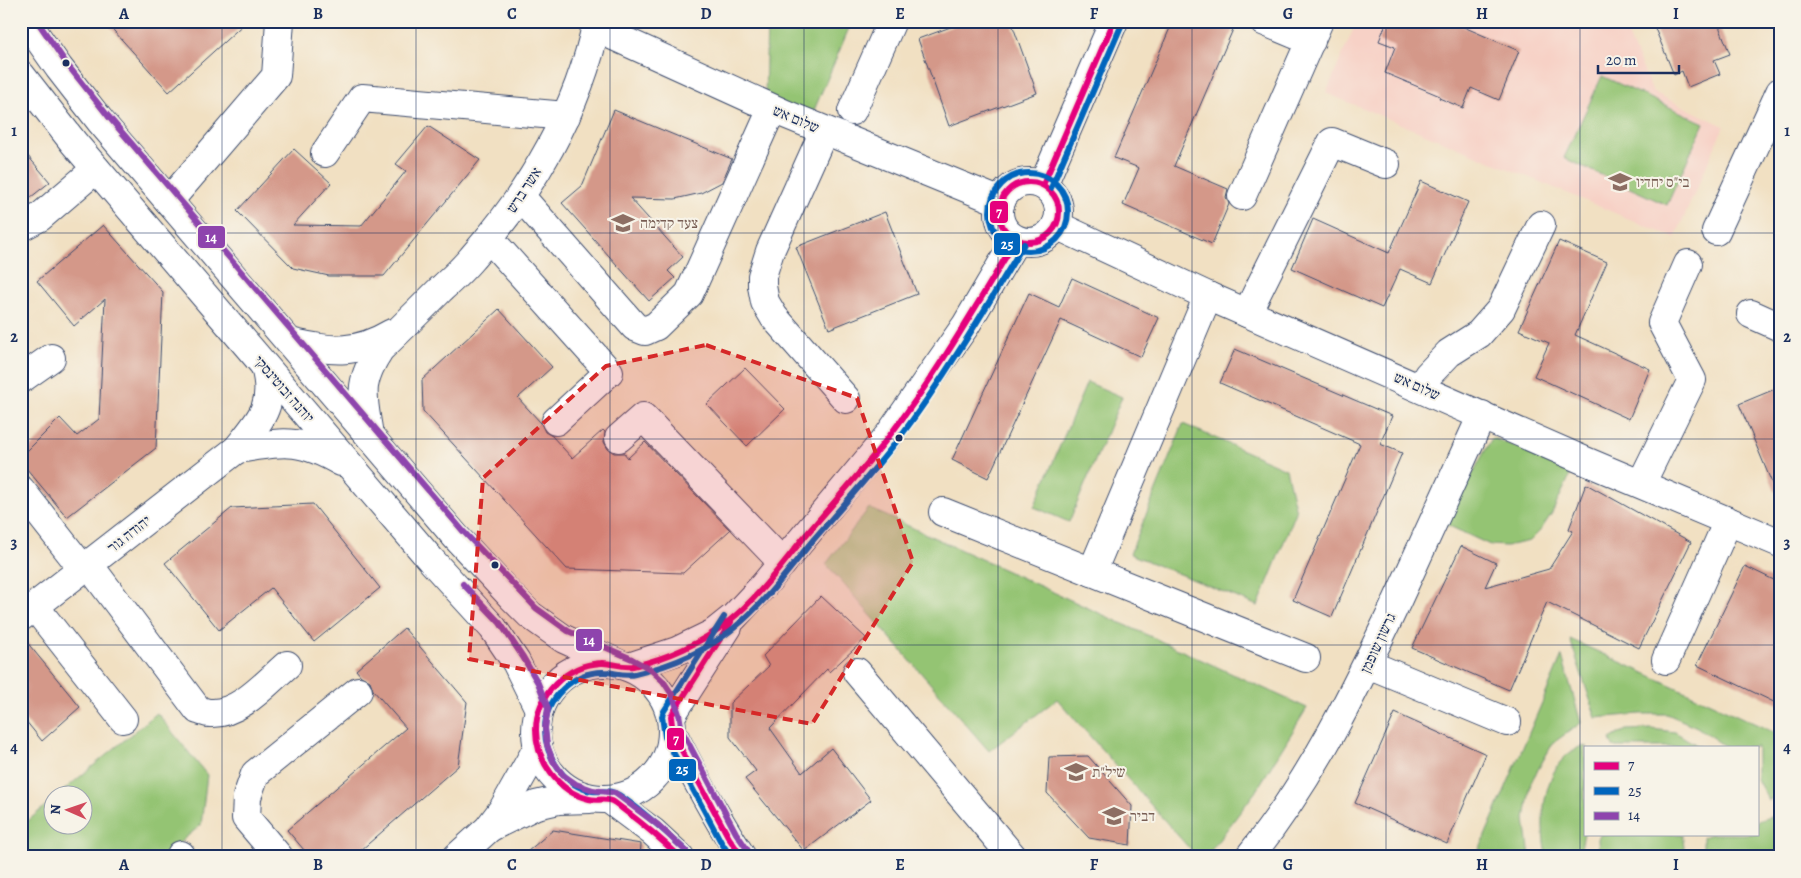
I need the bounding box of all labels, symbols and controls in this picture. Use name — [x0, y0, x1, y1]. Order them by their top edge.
text: A — [118, 3, 130, 25]
text: B — [313, 3, 323, 25]
text: C — [507, 3, 517, 25]
text: D — [700, 3, 712, 25]
text: E — [895, 3, 905, 25]
text: F — [1090, 3, 1099, 25]
text: G — [1283, 3, 1293, 25]
text: H — [1476, 3, 1488, 25]
text: I — [1673, 3, 1679, 25]
scale bar — [1598, 42, 1680, 74]
text: 20 m — [1606, 50, 1637, 70]
unlabelled marker — [61, 58, 71, 68]
street label: שלום אש — [770, 100, 822, 138]
text: 1 — [11, 120, 17, 142]
text: 1 — [1784, 120, 1790, 142]
street label: אשר ברש — [502, 163, 546, 217]
school or university icon: בי"ס יחדיו — [1607, 169, 1633, 195]
place label: בי"ס יחדיו — [1636, 172, 1690, 192]
line badge: 7 — [989, 200, 1009, 224]
text: 7 — [996, 203, 1002, 222]
school or university icon: צעד קדימה — [610, 210, 636, 236]
place label: צעד קדימה — [640, 213, 698, 233]
line badge: 14 — [197, 225, 226, 249]
text: 14 — [205, 228, 217, 247]
line badge: 25 — [993, 232, 1021, 256]
text: 25 — [1001, 235, 1013, 254]
text: 2 — [10, 326, 18, 348]
text: 2 — [1783, 326, 1791, 348]
street label: יוהנה זבוטינסקי — [249, 351, 319, 427]
street label: שלום אש — [1391, 367, 1443, 405]
unlabelled marker — [894, 433, 904, 443]
street label: יהודה גור — [103, 511, 155, 557]
text: 3 — [11, 532, 18, 554]
text: 3 — [1784, 532, 1791, 554]
unlabelled marker — [490, 560, 500, 570]
street label: גרשון שופמן — [1355, 610, 1401, 676]
line badge: 14 — [575, 628, 603, 652]
text: 14 — [583, 631, 595, 650]
line badge: 7 — [666, 727, 685, 751]
text: 7 — [673, 730, 679, 749]
text: 4 — [10, 737, 18, 759]
text: 4 — [1783, 737, 1791, 759]
legend — [1584, 746, 1758, 836]
text: 7 — [1628, 755, 1635, 775]
line badge: 25 — [668, 758, 697, 782]
school or university icon: שיל"ת — [1063, 759, 1089, 785]
text: 25 — [676, 760, 688, 779]
place label: שיל"ת — [1092, 762, 1126, 782]
text: 25 — [1628, 781, 1642, 801]
north arrow — [42, 786, 92, 836]
school or university icon: דביר — [1101, 803, 1127, 829]
text: N — [46, 804, 65, 815]
text: 14 — [1628, 805, 1640, 825]
place label: דביר — [1130, 806, 1155, 826]
text: A — [118, 854, 130, 876]
text: B — [313, 854, 323, 876]
text: C — [507, 854, 517, 876]
text: D — [700, 854, 712, 876]
text: E — [895, 854, 905, 876]
text: F — [1090, 854, 1099, 876]
text: G — [1283, 854, 1293, 876]
text: H — [1476, 854, 1488, 876]
text: I — [1673, 854, 1679, 876]

